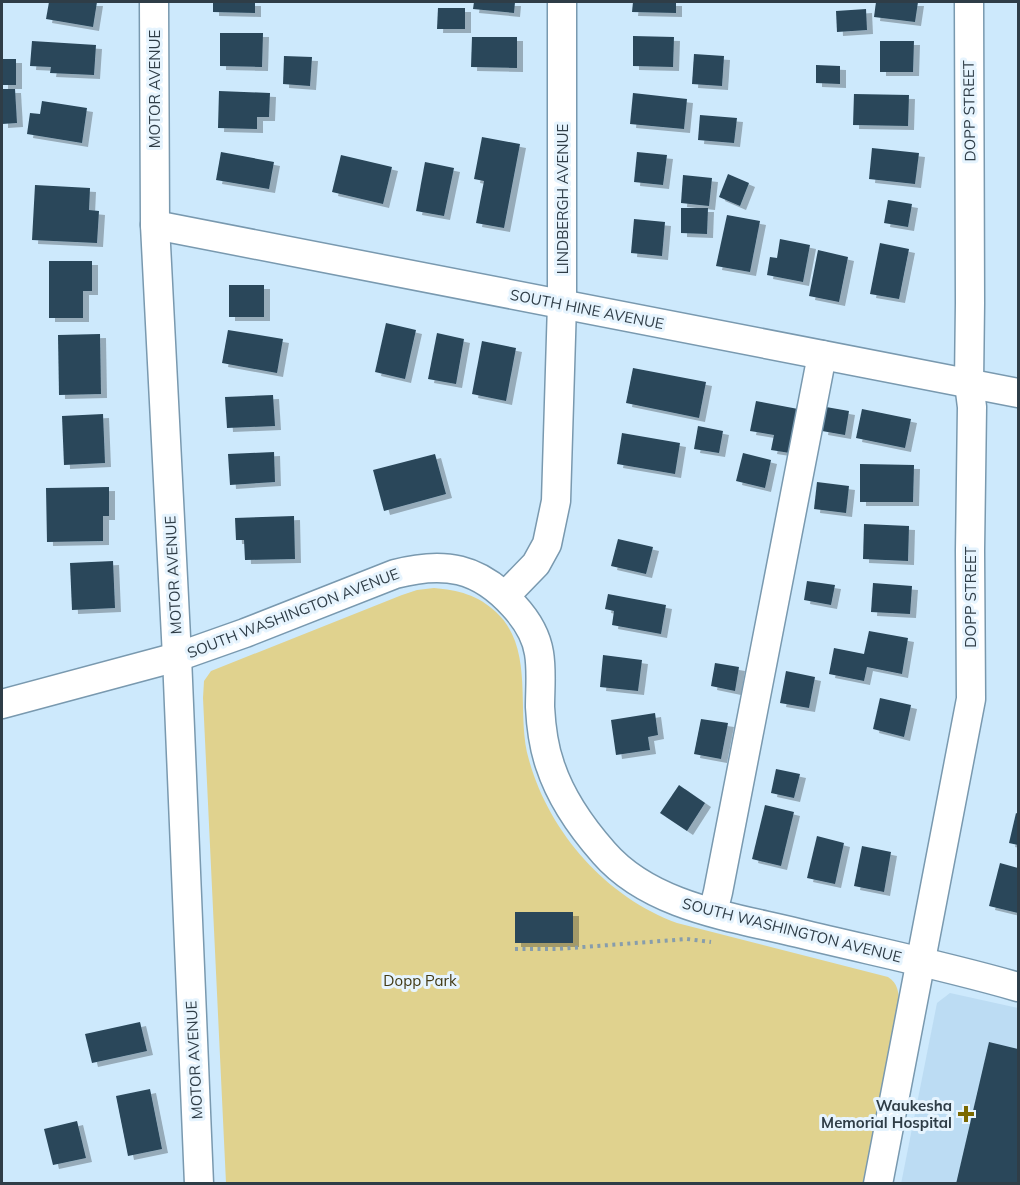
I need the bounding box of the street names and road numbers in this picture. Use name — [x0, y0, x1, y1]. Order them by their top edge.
street label: MOTOR AVENUE — [145, 30, 164, 148]
street label: DOPP STREET — [959, 60, 979, 162]
street label: LINDBERGH AVENUE — [553, 124, 572, 274]
street label: SOUTH HINE AVENUE — [509, 285, 666, 333]
street label: MOTOR AVENUE — [160, 515, 186, 635]
street label: DOPP STREET — [961, 546, 980, 648]
street label: SOUTH WASHINGTON AVENUE — [184, 564, 402, 662]
street label: SOUTH WASHINGTON AVENUE — [680, 894, 904, 967]
street label: MOTOR AVENUE — [181, 1000, 207, 1120]

